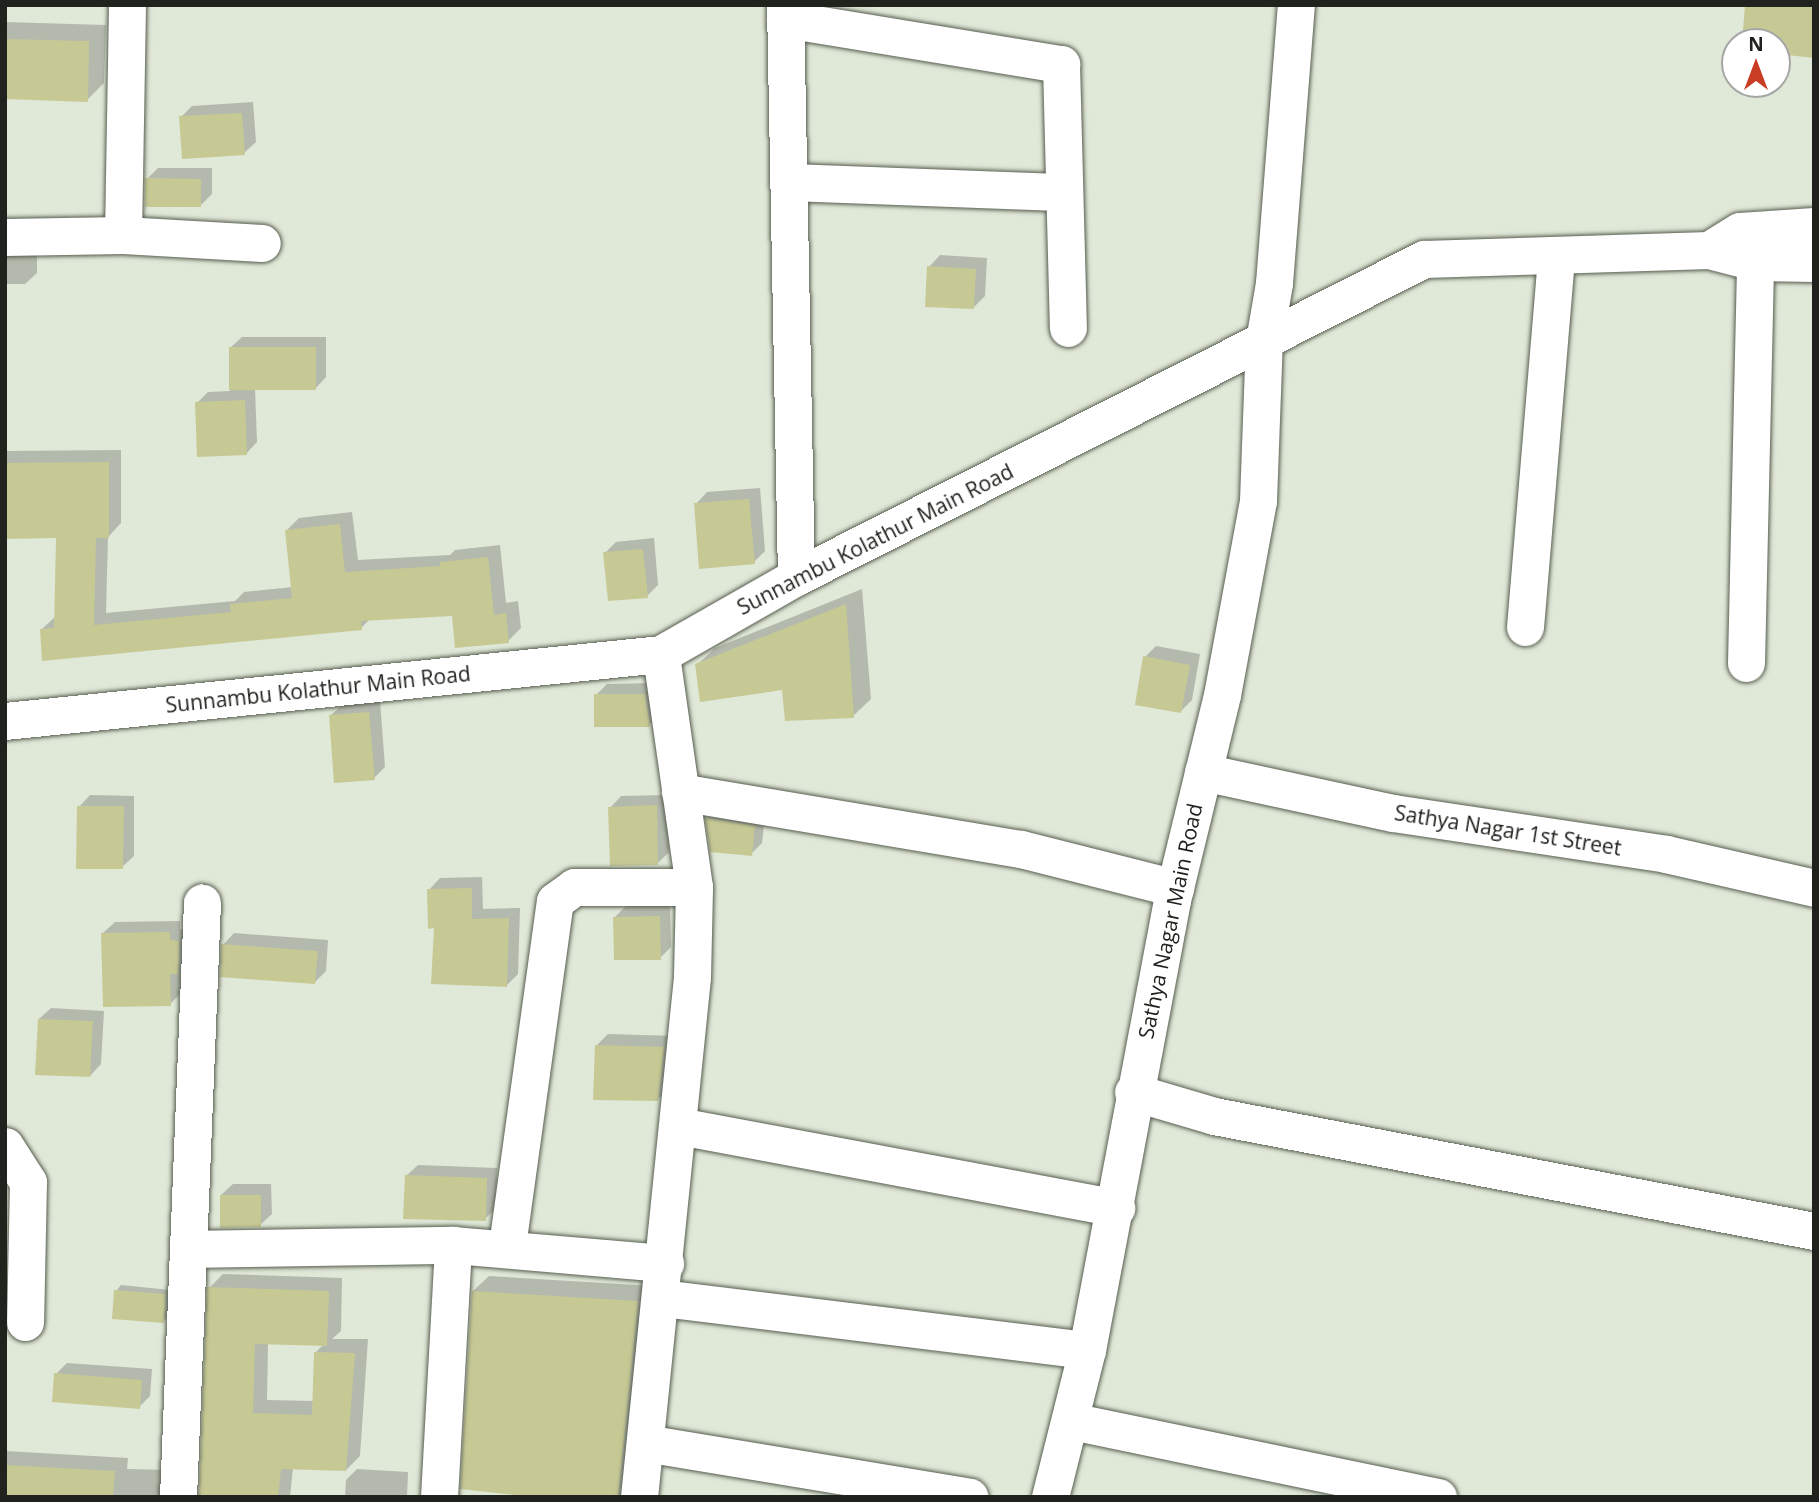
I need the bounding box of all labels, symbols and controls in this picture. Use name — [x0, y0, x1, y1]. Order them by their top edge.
north arrow — [1721, 28, 1791, 98]
text: N — [1748, 31, 1764, 57]
street label: Sunnambu Kolathur Main Road — [733, 458, 1017, 620]
street label: Sunnambu Kolathur Main Road — [164, 660, 472, 718]
street label: Sathya Nagar 1st Street — [1393, 800, 1623, 860]
street label: Sathya Nagar Main Road — [1133, 801, 1207, 1041]

